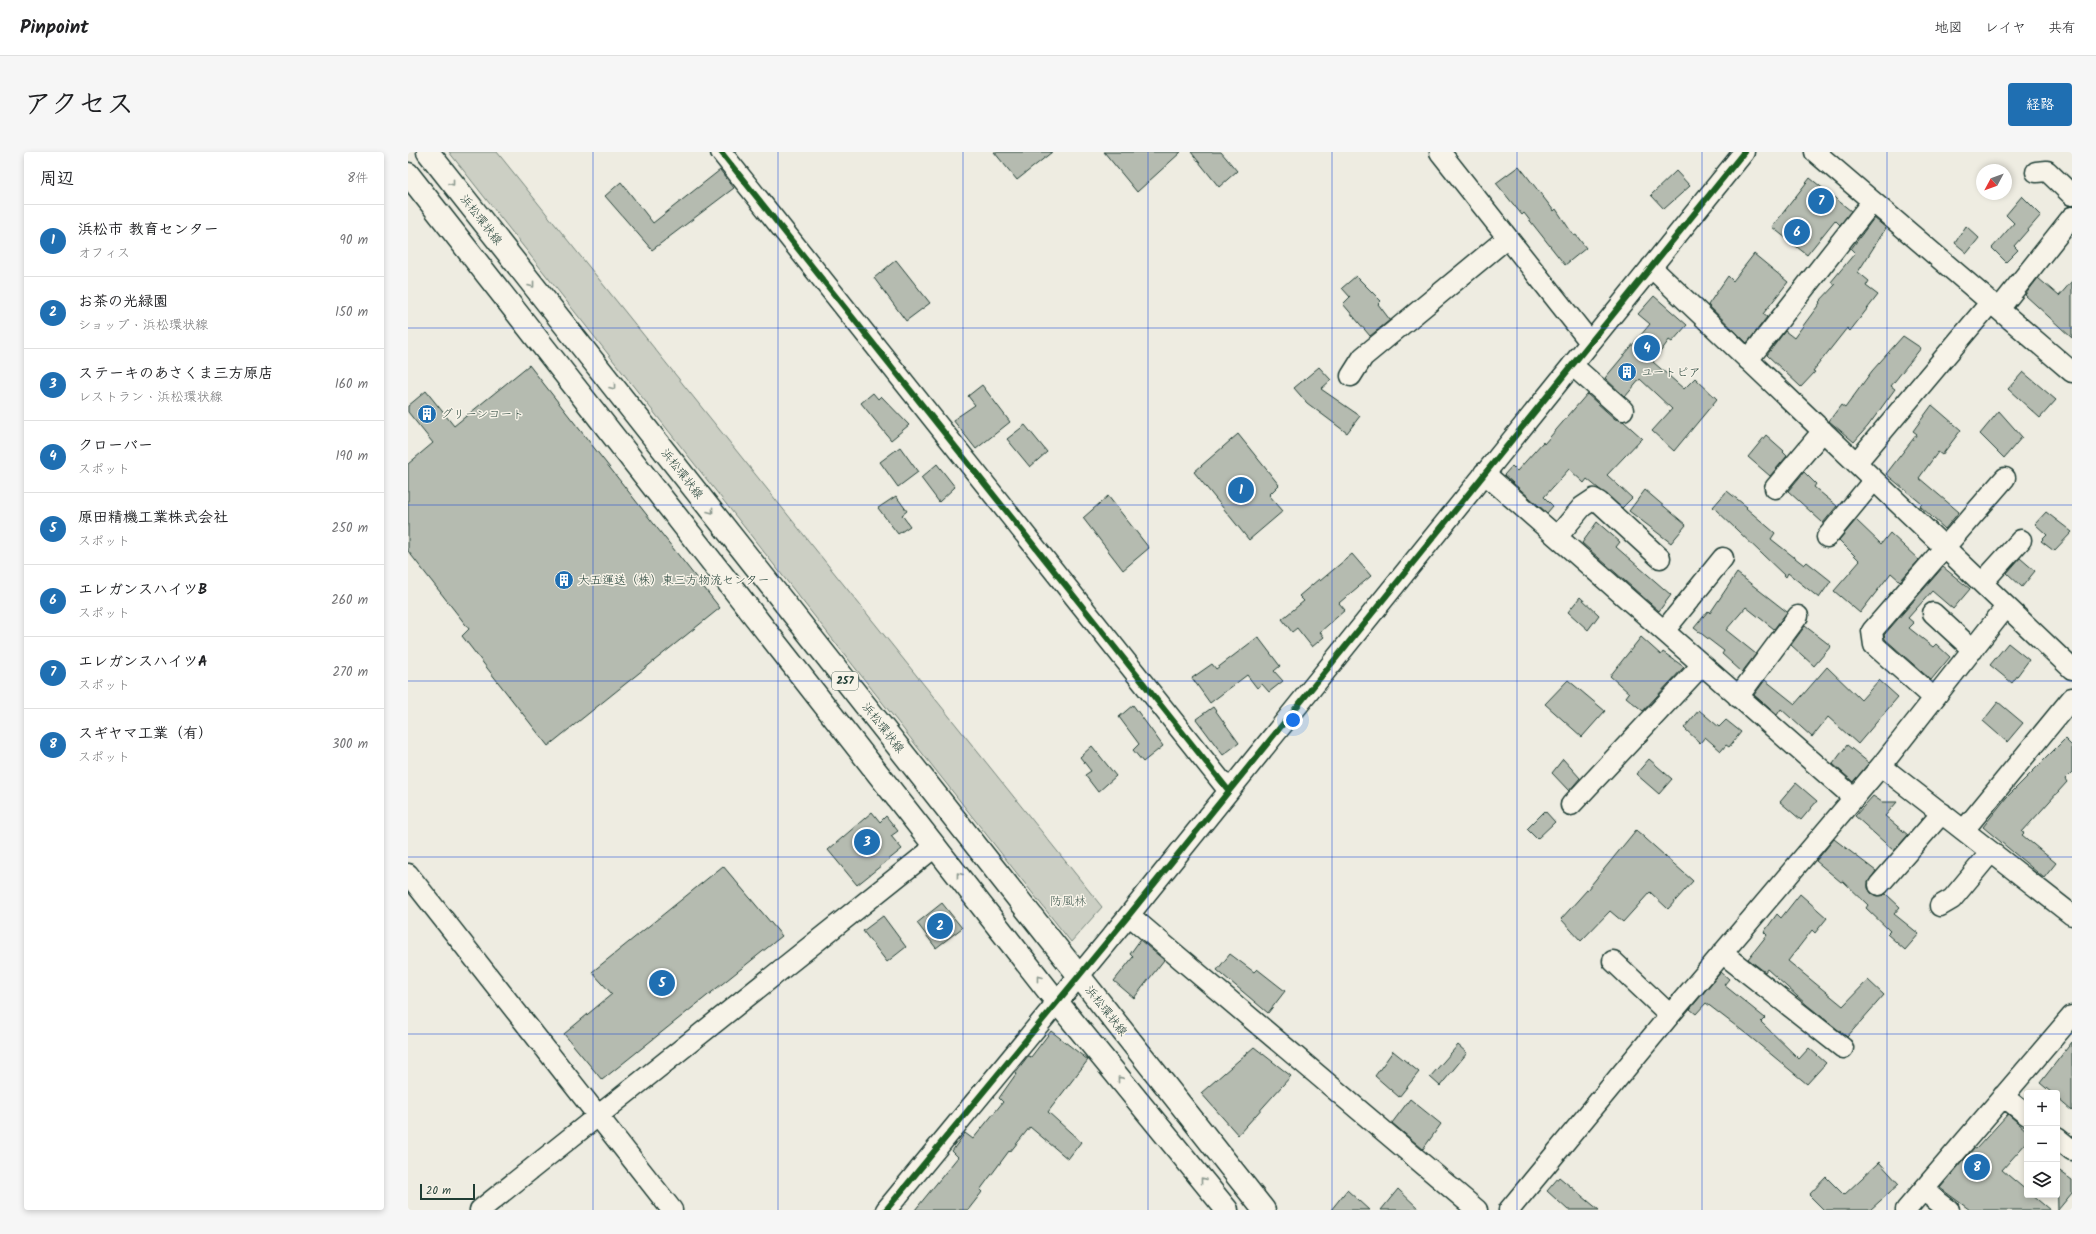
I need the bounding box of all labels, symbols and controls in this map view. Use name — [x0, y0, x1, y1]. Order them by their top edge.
text: Pinpoint — [20, 13, 89, 43]
text: 地図 — [1935, 17, 1963, 39]
text: レイヤ — [1985, 17, 2026, 39]
text: 共有 — [2048, 17, 2076, 39]
text: アクセス — [24, 83, 134, 128]
button: 経路 — [2008, 83, 2072, 126]
north arrow — [1976, 164, 2012, 200]
text: 周辺 — [40, 166, 74, 193]
text: 8件 — [347, 168, 368, 189]
one-way arrow — [447, 178, 454, 185]
pin: 7 — [1808, 186, 1834, 216]
street label: 浜松環状線 — [455, 191, 507, 249]
pin: 6 — [1784, 217, 1810, 247]
text: 浜松市 教育センター — [78, 218, 219, 242]
text: 1 — [51, 230, 55, 251]
text: 90 m — [340, 230, 368, 251]
text: オフィス — [78, 243, 130, 264]
one-way arrow — [528, 280, 535, 287]
text: お茶の光緑園 — [78, 290, 168, 314]
text: 2 — [49, 302, 57, 323]
text: 150 m — [335, 302, 368, 323]
text: ショップ · 浜松環状線 — [78, 315, 208, 336]
pin: 4 — [1634, 333, 1660, 363]
building icon: ユートピア — [1616, 361, 1638, 383]
text: ステーキのあさくま三方原店 — [78, 362, 273, 386]
place label: ユートピア — [1641, 363, 1701, 382]
text: 3 — [49, 374, 57, 395]
text: 160 m — [335, 374, 368, 395]
one-way arrow — [608, 382, 615, 389]
text: レストラン · 浜松環状線 — [78, 387, 223, 408]
building icon: グリーンコート — [416, 403, 438, 425]
place label: グリーンコート — [441, 405, 524, 424]
text: クローバー — [78, 434, 153, 458]
street label: 浜松環状線 — [656, 445, 708, 503]
text: 4 — [49, 446, 57, 467]
text: 190 m — [336, 446, 368, 467]
text: スポット — [78, 459, 130, 480]
pin: 1 — [1228, 475, 1254, 505]
text: 原田精機工業株式会社 — [78, 506, 228, 530]
one-way arrow — [706, 506, 713, 513]
text: 5 — [50, 518, 56, 539]
text: 250 m — [331, 518, 368, 539]
text: スポット — [78, 531, 130, 552]
building icon: 大五運送（株）東三方物流センター — [553, 569, 575, 591]
place label: 大五運送（株）東三方物流センター — [578, 571, 770, 590]
text: エレガンスハイツB — [78, 578, 207, 602]
text: 6 — [49, 590, 57, 611]
text: 260 m — [331, 590, 368, 611]
text: スポット — [78, 603, 130, 624]
text: エレガンスハイツA — [78, 650, 207, 674]
text: 7 — [50, 662, 56, 683]
text: 270 m — [332, 662, 368, 683]
road number: 257 — [832, 672, 858, 690]
text: スポット — [78, 675, 130, 696]
street label: 浜松環状線 — [857, 699, 909, 757]
your location — [1283, 710, 1303, 730]
text: スギヤマ工業（有） — [78, 722, 213, 746]
text: 8 — [49, 734, 57, 755]
text: 300 m — [332, 734, 368, 755]
text: スポット — [78, 747, 130, 768]
pin: 3 — [854, 827, 880, 857]
one-way arrow — [957, 873, 964, 880]
park label: 防風林 — [1050, 892, 1086, 911]
pin: 2 — [927, 911, 953, 941]
pin: 5 — [649, 968, 675, 998]
one-way arrow — [1036, 976, 1043, 983]
street label: 浜松環状線 — [1080, 982, 1132, 1040]
one-way arrow — [1118, 1077, 1125, 1084]
map controls — [2024, 1090, 2060, 1198]
button: + — [2024, 1090, 2060, 1126]
button: − — [2024, 1126, 2060, 1162]
pin: 8 — [1964, 1152, 1990, 1182]
button: layers — [2024, 1162, 2060, 1198]
one-way arrow — [1200, 1177, 1207, 1184]
scale bar — [420, 1182, 475, 1201]
text: 20 m — [426, 1182, 451, 1200]

